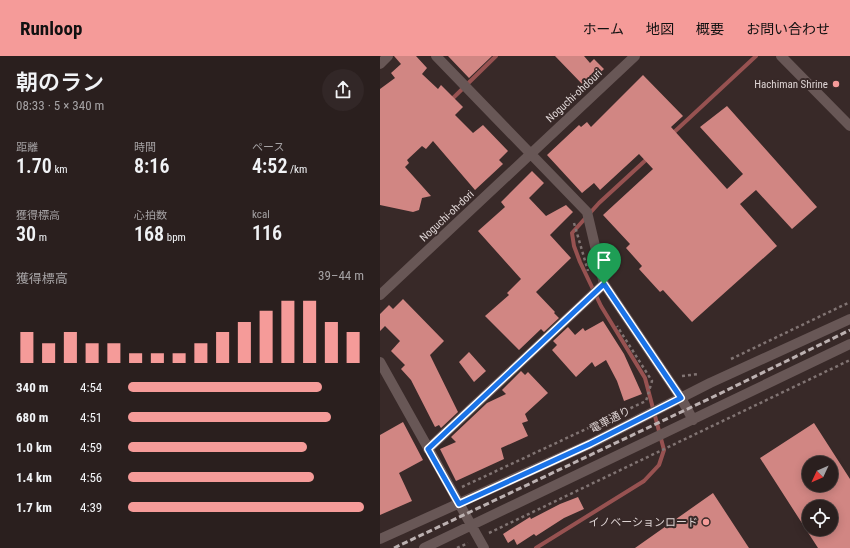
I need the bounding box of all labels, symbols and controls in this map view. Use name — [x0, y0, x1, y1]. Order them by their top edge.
text: Runloop — [20, 17, 82, 40]
text: ホーム — [582, 21, 624, 37]
text: 地図 — [646, 21, 674, 37]
text: 概要 — [696, 21, 724, 37]
text: お問い合わせ — [746, 21, 830, 37]
street label: Noguchi-ohdouri — [543, 67, 605, 125]
button: share — [322, 69, 364, 111]
text: 朝のラン — [16, 70, 104, 95]
place label: Hachiman Shrine — [754, 78, 828, 91]
marker: Hachiman Shrine — [831, 79, 841, 89]
text: 08:33 · 5 × 340 m — [16, 98, 104, 113]
text: 距離 — [16, 141, 38, 154]
text: 時間 — [134, 141, 156, 154]
text: ペース — [252, 141, 284, 154]
text: 1.70 — [16, 154, 52, 178]
text: 8:16 — [134, 154, 169, 178]
text: 4:52 — [252, 154, 287, 178]
text: km — [52, 163, 68, 176]
text: /km — [287, 163, 307, 176]
street label: Noguchi-oh-dori — [417, 188, 477, 244]
text: kcal — [252, 208, 270, 221]
text: 獲得標高 — [16, 209, 60, 222]
text: 心拍数 — [134, 209, 167, 222]
text: 116 — [252, 221, 282, 245]
text: 30 — [16, 222, 36, 246]
text: 168 — [134, 222, 164, 246]
text: m — [36, 231, 47, 244]
text: bpm — [164, 231, 186, 244]
pin — [587, 243, 621, 284]
icon: arrive — [593, 249, 615, 271]
text: 39–44 m — [318, 268, 364, 283]
text: 獲得標高 — [16, 271, 68, 286]
text: 340 m — [16, 380, 48, 395]
text: 4:54 — [80, 380, 102, 395]
street label: 電車通り — [587, 404, 633, 436]
text: 680 m — [16, 410, 48, 425]
text: 4:51 — [80, 410, 102, 425]
text: 1.0 km — [16, 440, 52, 455]
text: 4:59 — [80, 440, 102, 455]
north arrow — [802, 456, 838, 492]
map controls — [802, 456, 838, 536]
text: 1.4 km — [16, 470, 52, 485]
text: 4:56 — [80, 470, 102, 485]
text: 1.7 km — [16, 500, 52, 515]
text: 4:39 — [80, 500, 102, 515]
button: locate — [802, 500, 838, 536]
place label: イノベーションロード — [588, 516, 698, 529]
marker: イノベーションロード — [701, 517, 711, 527]

